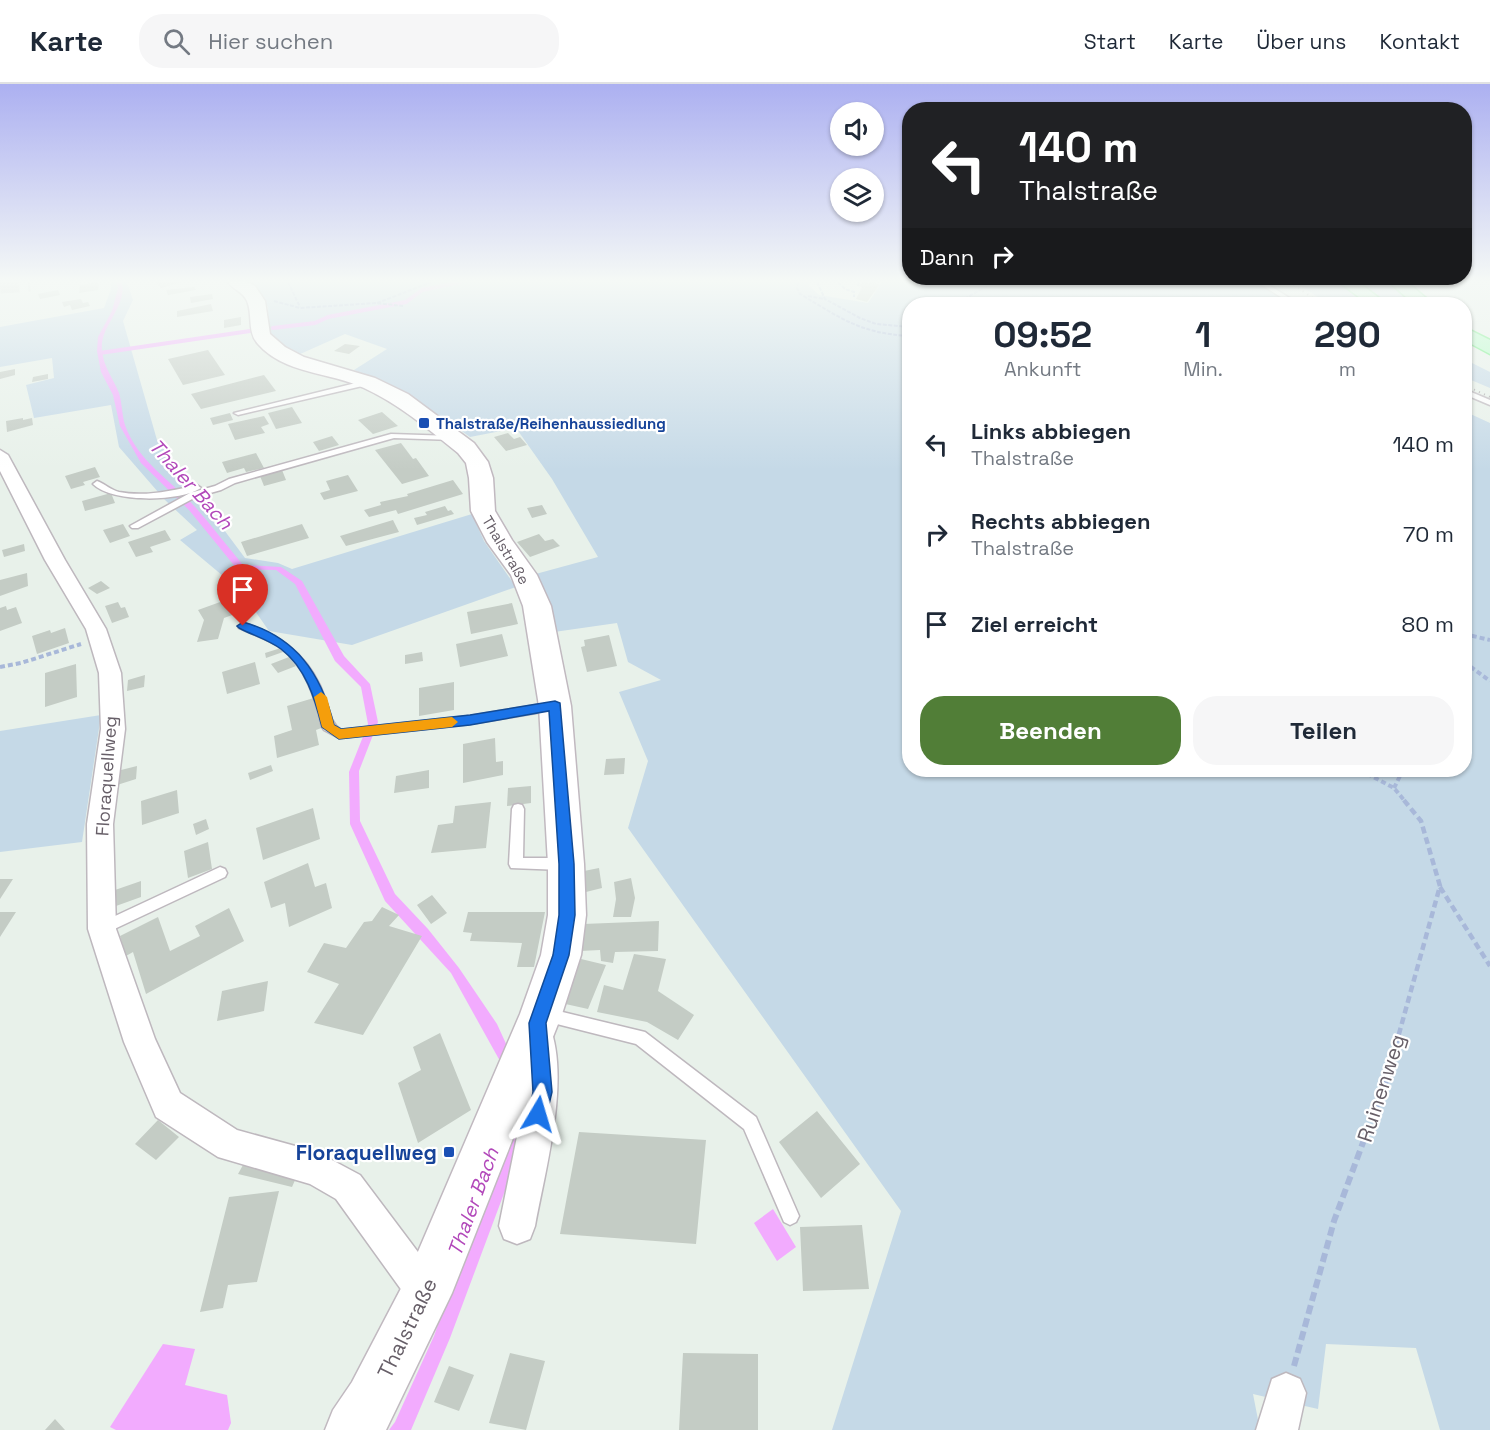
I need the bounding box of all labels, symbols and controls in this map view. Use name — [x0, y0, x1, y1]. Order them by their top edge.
search box — [139, 14, 559, 68]
text: Karte — [30, 23, 103, 59]
icon: search — [160, 25, 193, 58]
text: Hier suchen — [208, 27, 333, 55]
text: Start — [1084, 28, 1136, 55]
text: Karte — [1169, 28, 1223, 55]
text: Über uns — [1256, 28, 1346, 55]
text: Kontakt — [1379, 28, 1460, 55]
map controls — [830, 102, 884, 222]
button: sound — [830, 102, 884, 156]
text: 140 m — [1019, 121, 1138, 174]
icon: left — [920, 126, 998, 204]
button: layers — [830, 168, 884, 222]
text: Thalstraße — [1019, 173, 1158, 208]
icon: right — [986, 240, 1019, 273]
text: Dann — [920, 243, 974, 271]
text: 09:52 — [993, 312, 1092, 358]
text: 1 — [1195, 312, 1211, 358]
text: 290 — [1314, 312, 1381, 358]
text: Ankunft — [1004, 356, 1081, 382]
text: Min. — [1183, 356, 1223, 382]
text: m — [1339, 356, 1356, 382]
place label: Thalstraße/Reihenhaussiedlung — [436, 414, 666, 433]
marker: Thalstraße/Reihenhaussiedlung — [417, 416, 431, 430]
text: Links abbiegen — [971, 417, 1131, 445]
icon: left — [920, 428, 953, 461]
text: 140 m — [1392, 430, 1454, 458]
water label: Thaler Bach — [143, 433, 239, 535]
text: Thalstraße — [971, 445, 1074, 471]
text: Rechts abbiegen — [971, 507, 1151, 535]
street label: Thalstraße — [478, 512, 534, 588]
icon: right — [920, 518, 953, 551]
text: 70 m — [1403, 520, 1454, 548]
text: Thalstraße — [971, 535, 1074, 561]
pin — [217, 564, 268, 626]
icon: arrive — [226, 573, 259, 606]
icon: arrive — [920, 608, 953, 641]
text: Ziel erreicht — [971, 610, 1098, 638]
text: 80 m — [1402, 610, 1454, 638]
button: Beenden — [920, 696, 1181, 765]
button: Teilen — [1193, 696, 1454, 765]
street label: Floraquellweg — [90, 715, 122, 837]
street label: Ruinenweg — [1351, 1031, 1411, 1145]
position arrow — [506, 1082, 570, 1146]
place label: Floraquellweg — [296, 1139, 437, 1166]
water label: Thaler Bach — [441, 1143, 505, 1260]
marker: Floraquellweg — [442, 1145, 456, 1159]
street label: Thalstraße — [371, 1273, 443, 1383]

